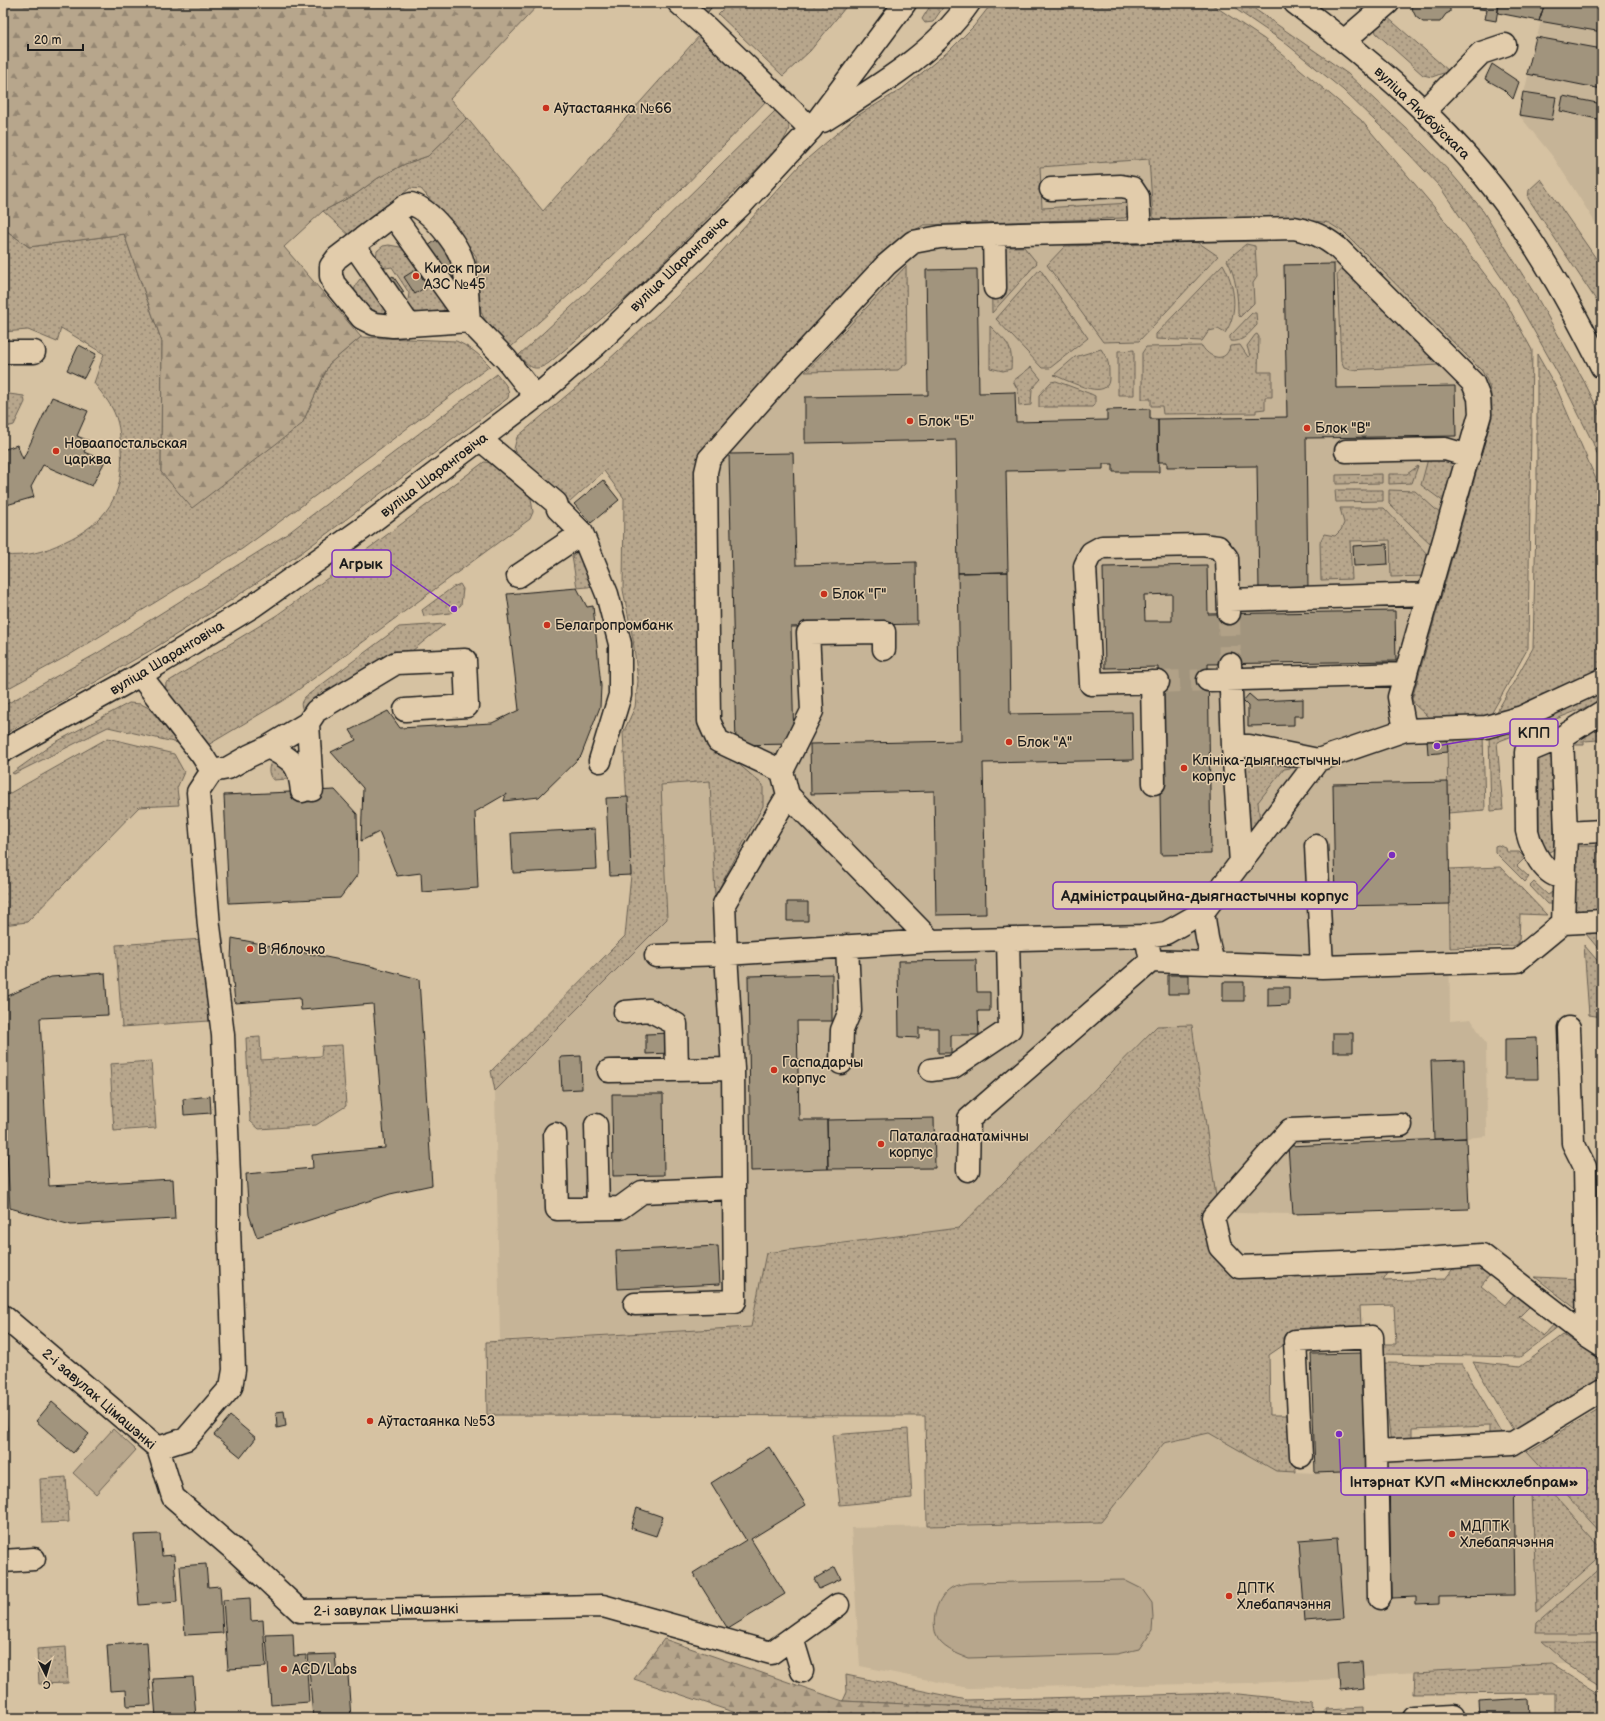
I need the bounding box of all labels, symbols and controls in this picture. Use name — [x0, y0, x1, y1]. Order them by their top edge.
scale bar — [28, 26, 83, 52]
text: 20 m — [34, 33, 61, 48]
street label: вуліца Якубоўскага — [1371, 63, 1474, 164]
place label: Аўтастаянка №66 — [553, 100, 672, 117]
marker: Аўтастаянка №66 — [541, 103, 551, 113]
street label: вуліца Шаранговіча — [626, 212, 732, 315]
place label: Киоск при АЗС №45 — [423, 260, 490, 293]
marker: Киоск при АЗС №45 — [411, 271, 421, 281]
place label: Блок "Б" — [918, 413, 974, 430]
marker: Блок "Б" — [905, 416, 915, 426]
place label: Блок "В" — [1315, 420, 1371, 437]
marker: Блок "В" — [1302, 423, 1312, 433]
street label: вуліца Шаранговіча — [377, 429, 492, 521]
place label: Новаапостальская царква — [64, 435, 188, 468]
marker: Новаапостальская царква — [51, 446, 61, 456]
callout: Агрык — [332, 550, 391, 577]
text: Агрык — [338, 555, 384, 574]
place label: Блок "Г" — [832, 586, 886, 603]
marker: Блок "Г" — [819, 589, 829, 599]
street label: вуліца Шаранговіча — [107, 617, 228, 699]
place label: Белагропромбанк — [555, 617, 674, 634]
marker: Белагропромбанк — [542, 620, 552, 630]
callout: КПП — [1510, 719, 1558, 746]
text: КПП — [1518, 724, 1550, 743]
place label: Блок "А" — [1017, 734, 1072, 751]
marker: Блок "А" — [1004, 737, 1014, 747]
place label: Клініка-дыягнастычны корпус — [1192, 752, 1341, 785]
marker: Клініка-дыягнастычны корпус — [1179, 763, 1189, 773]
callout: Адміністрацыйна-дыягнастычны корпус — [1053, 882, 1357, 909]
text: Адміністрацыйна-дыягнастычны корпус — [1060, 887, 1349, 906]
place label: В Яблочко — [258, 941, 325, 958]
marker: В Яблочко — [245, 944, 255, 954]
place label: Гаспадарчы корпус — [782, 1054, 863, 1087]
marker: Гаспадарчы корпус — [769, 1065, 779, 1075]
place label: Паталагаанатамічны корпус — [889, 1128, 1029, 1161]
marker: Паталагаанатамічны корпус — [876, 1139, 886, 1149]
street label: 2-і завулак Цімашэнкі — [39, 1345, 159, 1453]
place label: Аўтастаянка №53 — [377, 1413, 495, 1430]
marker: Аўтастаянка №53 — [365, 1416, 375, 1426]
callout: Інтэрнат КУП «Мінскхлебпрам» — [1341, 1468, 1587, 1495]
text: Інтэрнат КУП «Мінскхлебпрам» — [1349, 1473, 1579, 1492]
place label: МДПТК Хлебапячэння — [1460, 1518, 1554, 1551]
marker: МДПТК Хлебапячэння — [1447, 1529, 1457, 1539]
place label: ДПТК Хлебапячэння — [1237, 1580, 1331, 1613]
marker: ДПТК Хлебапячэння — [1224, 1591, 1234, 1601]
street label: 2-і завулак Цімашэнкі — [313, 1600, 459, 1620]
north arrow — [26, 1655, 66, 1695]
place label: ACD/Labs — [292, 1661, 357, 1678]
marker: ACD/Labs — [279, 1664, 289, 1674]
text: С — [42, 1678, 51, 1691]

